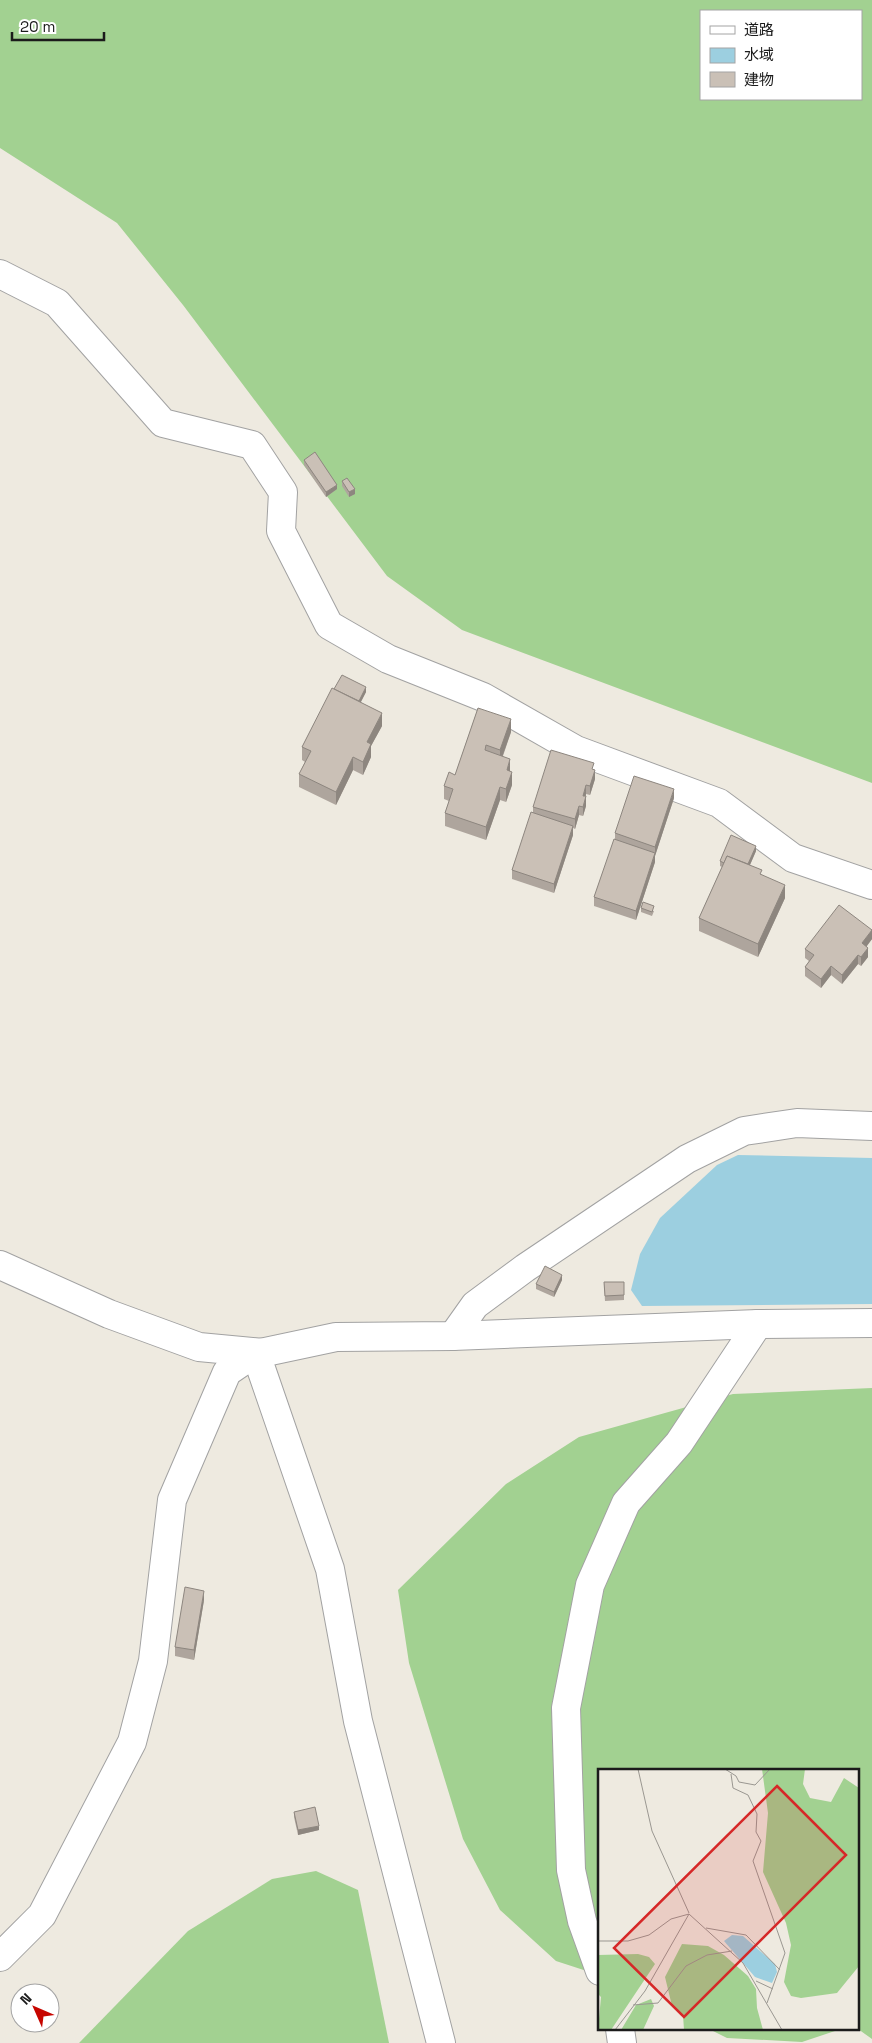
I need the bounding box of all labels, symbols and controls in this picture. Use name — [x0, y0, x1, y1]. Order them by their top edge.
scale bar — [12, 10, 105, 42]
legend — [700, 10, 862, 100]
text: 20 m — [20, 17, 55, 36]
text: 道路 — [744, 20, 774, 39]
text: 水域 — [744, 45, 774, 64]
text: 建物 — [744, 70, 774, 89]
inset map — [598, 1769, 860, 2030]
north arrow — [10, 1983, 60, 2033]
text: N — [16, 1989, 35, 2008]

